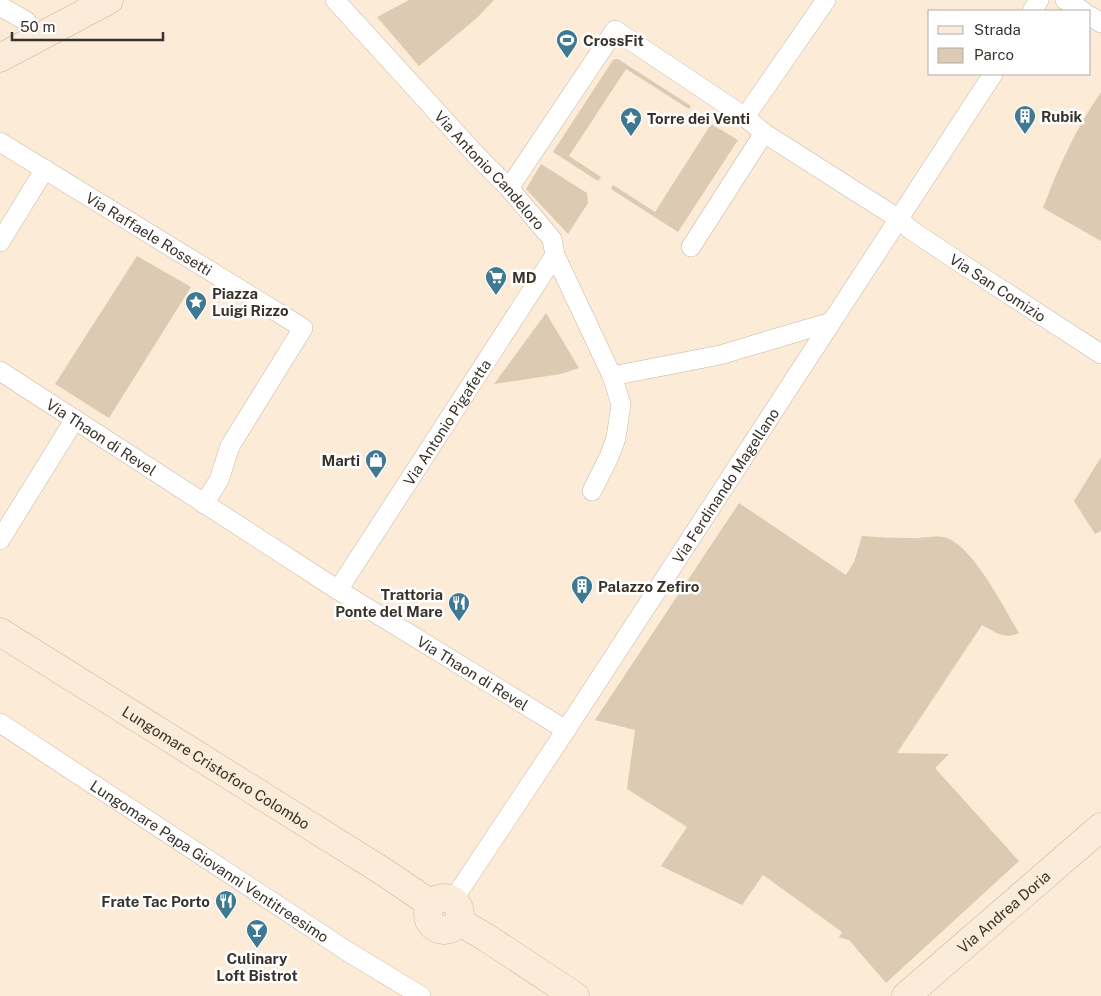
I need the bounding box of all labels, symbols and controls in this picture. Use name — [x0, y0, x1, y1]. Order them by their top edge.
scale bar — [12, 10, 164, 42]
legend — [928, 10, 1091, 75]
text: 50 m — [20, 18, 55, 35]
text: Strada — [974, 21, 1021, 38]
sports icon: CrossFit — [555, 28, 579, 59]
place label: CrossFit — [583, 32, 644, 49]
text: Parco — [974, 46, 1014, 63]
building icon: Rubik — [1013, 104, 1037, 135]
place icon: Torre dei Venti — [619, 106, 643, 137]
street label: Via Antonio Candeloro — [431, 107, 549, 233]
place label: Rubik — [1041, 108, 1082, 125]
place label: Torre dei Venti — [647, 110, 750, 127]
street label: Via Raffaele Rossetti — [83, 188, 215, 279]
street label: Via San Comizio — [947, 250, 1049, 325]
supermarket icon: MD — [484, 265, 508, 296]
place label: MD — [512, 269, 537, 286]
place label: Piazza Luigi Rizzo — [212, 285, 289, 319]
place icon: Piazza Luigi Rizzo — [184, 290, 208, 321]
street label: Via Antonio Pigafetta — [400, 356, 494, 488]
street label: Via Thaon di Revel — [43, 395, 160, 479]
street label: Via Ferdinando Magellano — [669, 405, 782, 566]
shop icon: Marti — [364, 448, 388, 479]
place label: Marti — [321, 452, 360, 469]
building icon: Palazzo Zefiro — [570, 574, 594, 605]
place label: Palazzo Zefiro — [598, 578, 700, 595]
place label: Trattoria Ponte del Mare — [335, 586, 443, 620]
restaurant icon: Trattoria Ponte del Mare — [447, 591, 471, 622]
street label: Via Thaon di Revel — [414, 632, 532, 713]
street label: Lungomare Cristoforo Colombo — [119, 702, 313, 832]
street label: Lungomare Papa Giovanni Ventitreesimo — [87, 776, 332, 945]
street label: Via Andrea Doria — [954, 867, 1053, 956]
restaurant icon: Frate Tac Porto — [214, 889, 238, 920]
place label: Frate Tac Porto — [101, 893, 210, 910]
bar icon: Culinary Loft Bistrot — [245, 918, 269, 949]
place label: Culinary Loft Bistrot — [216, 950, 298, 984]

